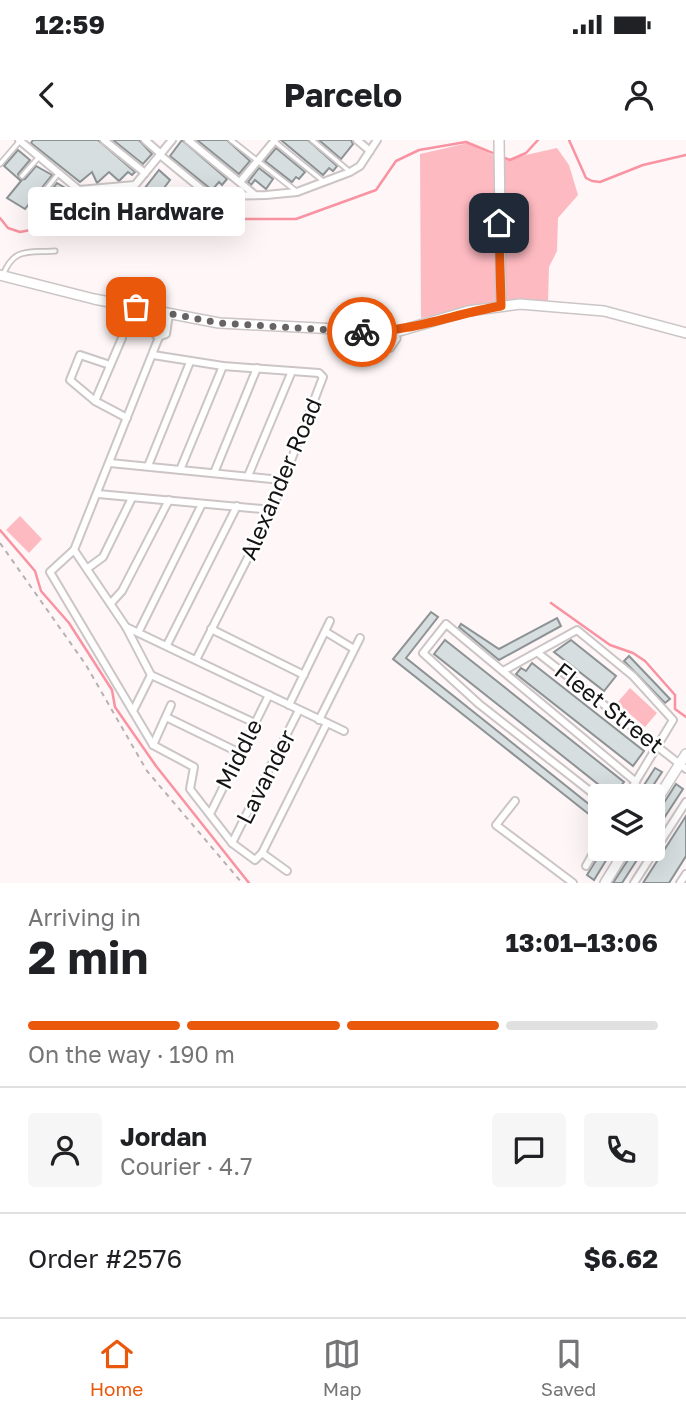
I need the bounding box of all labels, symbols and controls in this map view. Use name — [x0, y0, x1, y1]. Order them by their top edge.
text: 12:59 — [35, 9, 105, 40]
icon: back — [28, 76, 66, 114]
text: Parcelo — [284, 76, 402, 114]
icon: person — [620, 76, 658, 114]
callout: Edcin Hardware — [27, 188, 244, 237]
pin — [469, 193, 529, 253]
text: Edcin Hardware — [49, 197, 224, 225]
icon: home — [480, 204, 518, 242]
pin — [106, 277, 166, 337]
icon: bag — [117, 288, 155, 326]
courier — [327, 297, 397, 367]
icon: bike — [343, 313, 381, 351]
street label: Alexander Road — [233, 393, 327, 564]
street label: Fleet Street — [550, 656, 670, 758]
street label: Middle — [209, 714, 268, 793]
street label: Lavander — [230, 725, 301, 828]
map controls — [588, 784, 665, 861]
button: layers — [588, 784, 665, 861]
text: Arriving in — [28, 903, 141, 931]
text: 13:01–13:06 — [505, 927, 658, 958]
text: 2 min — [28, 929, 148, 984]
text: On the way · 190 m — [28, 1040, 235, 1068]
button: person — [28, 1113, 102, 1187]
button: chat — [492, 1113, 566, 1187]
button: phone — [584, 1113, 658, 1187]
text: Jordan — [120, 1121, 207, 1152]
text: Courier · 4.7 — [120, 1152, 252, 1180]
text: Order #2576 — [28, 1243, 182, 1274]
text: $6.62 — [583, 1243, 658, 1274]
tab: Home — [90, 1335, 143, 1400]
tab: Map — [323, 1335, 361, 1400]
tab: Saved — [541, 1335, 596, 1400]

